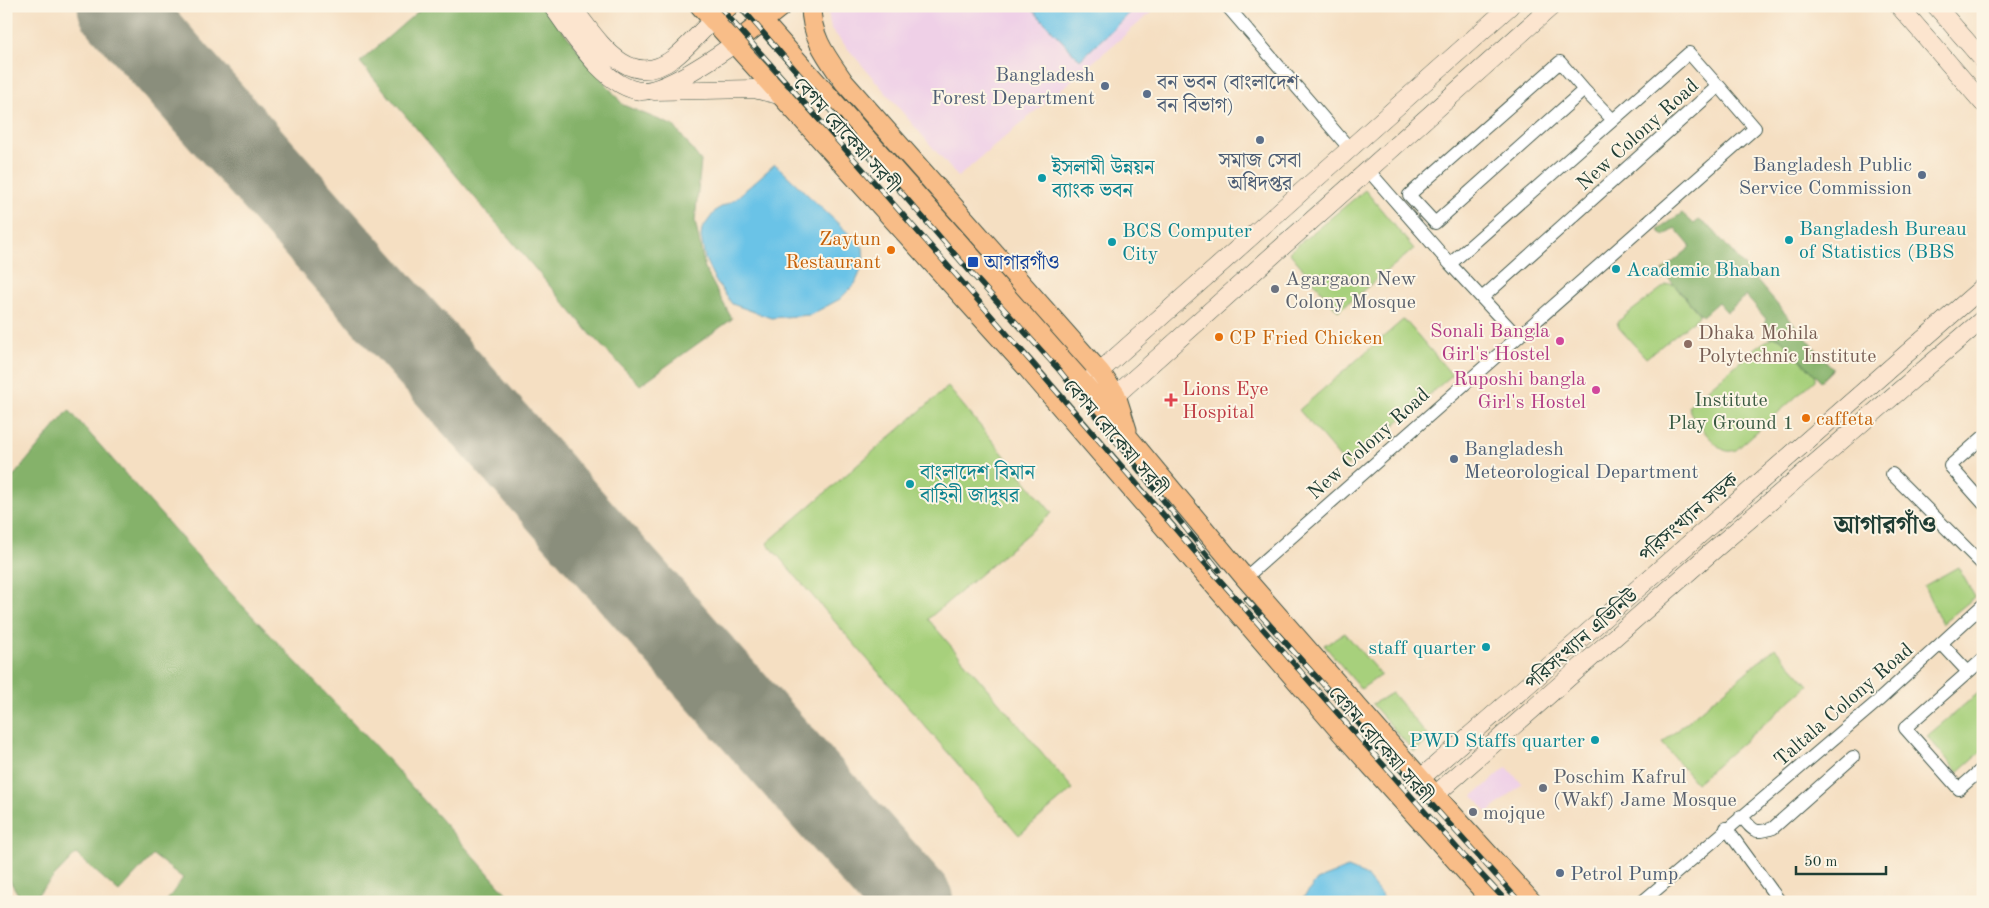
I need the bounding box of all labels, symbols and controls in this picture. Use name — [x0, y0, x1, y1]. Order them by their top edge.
place label: Bangladesh Forest Department — [931, 66, 1095, 109]
street label: বেগম রোকেয়া সরণী — [789, 71, 905, 197]
place label: বন ভবন (বাংলাদেশ বন বিভাগ) — [1156, 74, 1299, 117]
street label: New Colony Road — [1574, 76, 1703, 195]
marker: Bangladesh Forest Department — [1099, 80, 1111, 92]
marker: বন ভবন (বাংলাদেশ বন বিভাগ) — [1141, 88, 1153, 100]
marker: সমাজ সেবা অধিদপ্তর — [1254, 134, 1266, 146]
place label: সমাজ সেবা অধিদপ্তর — [1218, 152, 1301, 195]
place label: ইসলামী উন্নয়ন ব্যাংক ভবন — [1051, 154, 1156, 202]
place label: Bangladesh Public Service Commission — [1739, 156, 1912, 199]
marker: Bangladesh Public Service Commission — [1916, 169, 1928, 181]
marker: ইসলামী উন্নয়ন ব্যাংক ভবন — [1036, 172, 1048, 184]
place label: Bangladesh Bureau of Statistics (BBS — [1799, 220, 1967, 263]
place label: BCS Computer City — [1122, 222, 1252, 265]
place label: Zaytun Restaurant — [785, 230, 881, 273]
marker: Bangladesh Bureau of Statistics (BBS — [1783, 234, 1795, 246]
marker: BCS Computer City — [1106, 236, 1118, 248]
marker: Zaytun Restaurant — [885, 244, 897, 256]
place label: আগারগাঁও — [983, 250, 1060, 274]
marker: আগারগাঁও — [966, 255, 980, 269]
place label: Academic Bhaban — [1626, 261, 1781, 281]
marker: Academic Bhaban — [1610, 263, 1622, 275]
place label: Agargaon New Colony Mosque — [1285, 270, 1417, 313]
marker: Agargaon New Colony Mosque — [1269, 283, 1281, 295]
place label: Sonali Bangla Girl's Hostel — [1430, 322, 1550, 365]
place label: Dhaka Mohila Polytechnic Institute — [1698, 324, 1876, 367]
place label: CP Fried Chicken — [1229, 329, 1383, 349]
marker: CP Fried Chicken — [1213, 331, 1225, 343]
marker: Sonali Bangla Girl's Hostel — [1554, 335, 1566, 347]
marker: Dhaka Mohila Polytechnic Institute — [1682, 338, 1694, 350]
place label: Ruposhi bangla Girl's Hostel — [1453, 370, 1586, 413]
street label: বেগম রোকেয়া সরণী — [1059, 374, 1173, 500]
place label: Lions Eye Hospital — [1182, 380, 1268, 423]
marker: Ruposhi bangla Girl's Hostel — [1590, 384, 1602, 396]
street label: New Colony Road — [1305, 385, 1434, 504]
park label: Institute Play Ground 1 — [1668, 391, 1794, 434]
marker: Lions Eye Hospital — [1164, 393, 1178, 407]
place label: caffeta — [1816, 410, 1874, 430]
marker: caffeta — [1800, 412, 1812, 424]
place label: Bangladesh Meteorological Department — [1464, 440, 1698, 483]
marker: Bangladesh Meteorological Department — [1448, 453, 1460, 465]
place label: বাংলাদেশ বিমান বাহিনী জাদুঘর — [919, 460, 1036, 507]
street label: পরিসংখ্যান সড়ক — [1633, 467, 1743, 567]
marker: বাংলাদেশ বিমান বাহিনী জাদুঘর — [904, 478, 916, 490]
district label: আগারগাঁও — [1833, 509, 1936, 539]
street label: পরিসংখ্যান এভিনিউ — [1519, 582, 1643, 695]
place label: staff quarter — [1368, 639, 1476, 659]
street label: Taltala Colony Road — [1771, 640, 1917, 771]
marker: staff quarter — [1480, 641, 1492, 653]
street label: বেগম রোকেয়া সরণী — [1324, 681, 1438, 807]
place label: PWD Staffs quarter — [1409, 732, 1585, 752]
marker: PWD Staffs quarter — [1589, 734, 1601, 746]
place label: Poschim Kafrul (Wakf) Jame Mosque — [1553, 768, 1737, 811]
marker: Poschim Kafrul (Wakf) Jame Mosque — [1537, 782, 1549, 794]
place label: mojque — [1483, 804, 1545, 824]
marker: mojque — [1467, 806, 1479, 818]
scale bar — [1796, 843, 1886, 875]
text: 50 m — [1804, 855, 1838, 870]
place label: Petrol Pump — [1570, 865, 1678, 885]
marker: Petrol Pump — [1554, 867, 1566, 879]

